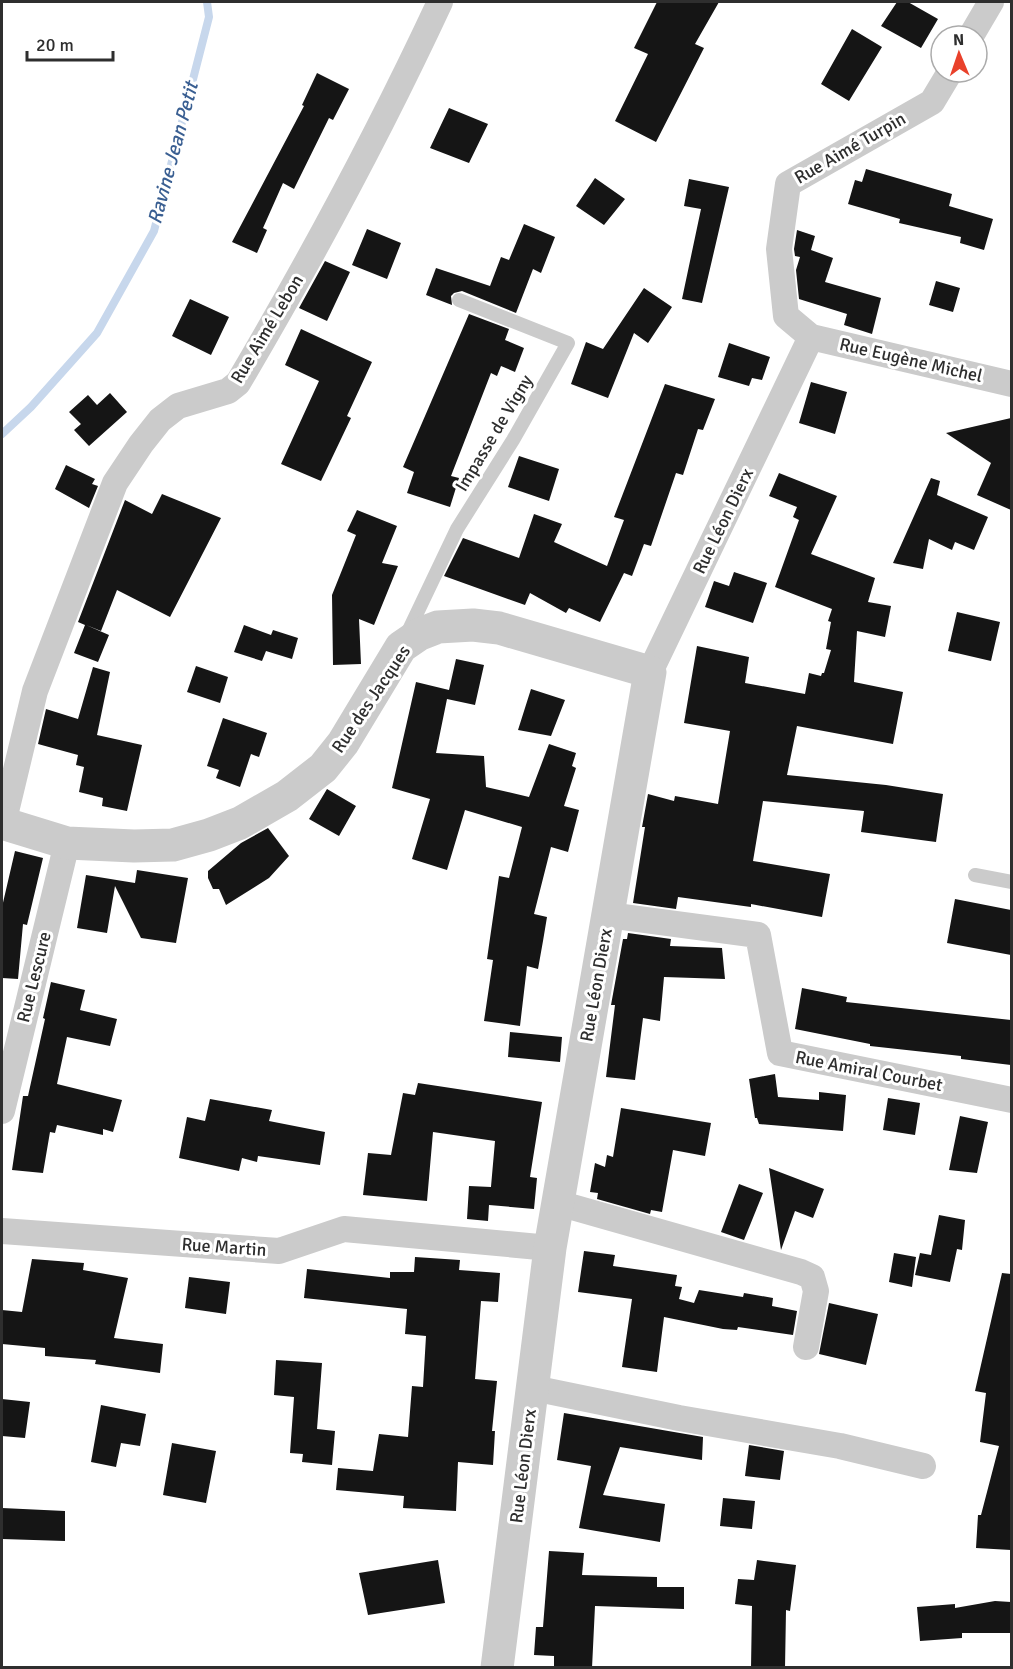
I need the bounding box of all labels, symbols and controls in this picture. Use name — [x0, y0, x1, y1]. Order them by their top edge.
scale bar — [27, 24, 112, 62]
north arrow — [929, 24, 989, 84]
text: N — [953, 30, 964, 50]
text: 20 m — [36, 34, 74, 56]
water label: Ravine Jean Petit — [142, 77, 204, 227]
street label: Rue Aimé Turpin — [791, 107, 909, 189]
street label: Rue Aimé Lebon — [226, 271, 308, 387]
street label: Rue Eugène Michel — [837, 333, 985, 387]
street label: Impasse de Vigny — [451, 370, 538, 495]
street label: Rue Léon Dierx — [688, 464, 758, 577]
street label: Rue des Jacques — [327, 641, 415, 757]
street label: Rue Léon Dierx — [575, 926, 617, 1043]
street label: Rue Lescure — [12, 929, 56, 1025]
street label: Rue Amiral Courbet — [793, 1046, 945, 1096]
street label: Rue Martin — [181, 1233, 267, 1261]
street label: Rue Léon Dierx — [505, 1407, 541, 1524]

